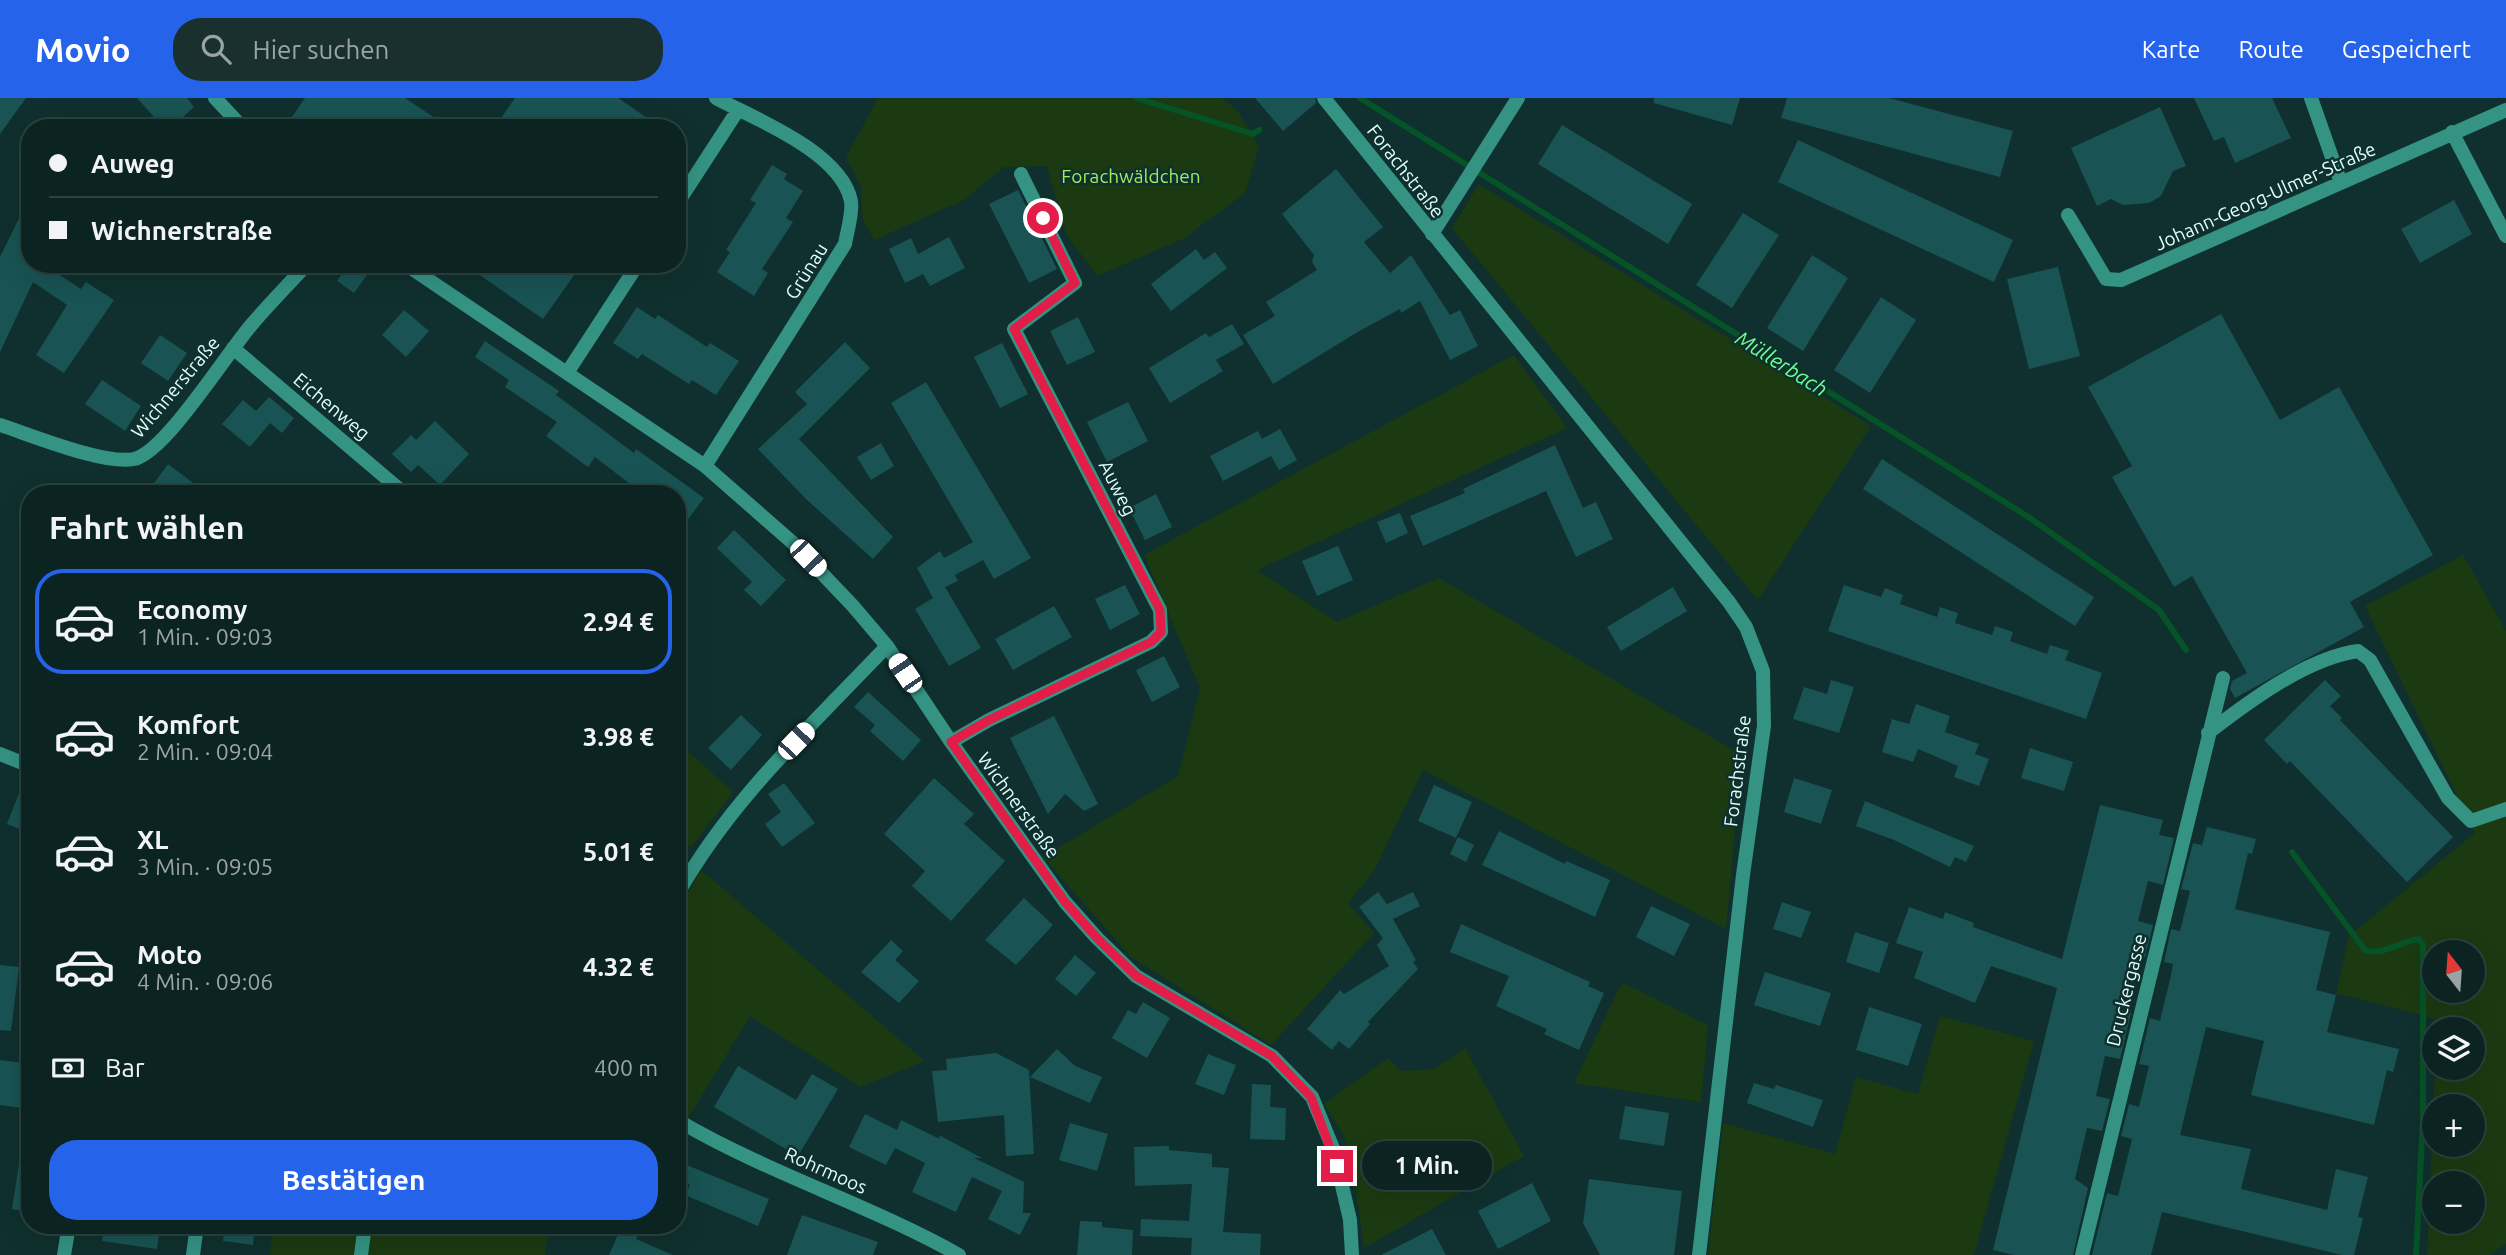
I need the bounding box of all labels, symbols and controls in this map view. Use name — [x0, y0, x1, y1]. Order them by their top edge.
search box — [173, 18, 663, 81]
icon: search — [197, 30, 235, 68]
text: Movio — [35, 31, 131, 68]
text: Hier suchen — [253, 35, 389, 64]
text: Karte — [2142, 36, 2200, 63]
text: Route — [2238, 36, 2304, 63]
text: Gespeichert — [2342, 36, 2471, 63]
street label: Forachstraße — [1363, 120, 1449, 222]
street label: Johann-Georg-Ulmer-Straße — [2151, 137, 2379, 255]
text: Auweg — [91, 149, 175, 178]
park label: Forachwäldchen — [1061, 165, 1201, 187]
route start — [1027, 202, 1059, 234]
text: Wichnerstraße — [91, 216, 272, 245]
street label: Grünau — [780, 239, 832, 303]
water label: Müllerbach — [1732, 325, 1832, 401]
street label: Wichnerstraße — [126, 332, 224, 442]
street label: Eichenweg — [290, 368, 374, 444]
street label: Auweg — [1095, 457, 1141, 519]
text: Fahrt wählen — [49, 509, 244, 545]
car — [786, 536, 831, 580]
icon: car — [53, 590, 116, 653]
text: Economy — [137, 595, 247, 624]
text: 2.94 € — [583, 607, 654, 636]
text: 1 Min. · 09:03 — [137, 624, 273, 649]
car — [885, 650, 926, 696]
icon: car — [53, 705, 116, 768]
text: Komfort — [137, 710, 240, 739]
street label: Forachstraße — [1719, 714, 1755, 828]
car — [774, 719, 819, 763]
text: 3.98 € — [583, 722, 654, 751]
text: 2 Min. · 09:04 — [137, 739, 273, 764]
street label: Wichnerstraße — [973, 748, 1065, 862]
icon: car — [53, 820, 116, 883]
text: XL — [137, 825, 168, 854]
text: 5.01 € — [583, 837, 654, 866]
text: 3 Min. · 09:05 — [137, 854, 273, 879]
street label: Druckergasse — [2101, 932, 2151, 1048]
icon: car — [53, 935, 116, 998]
text: Moto — [137, 940, 202, 969]
north arrow — [2422, 940, 2485, 1003]
map controls — [2422, 940, 2485, 1234]
text: 4.32 € — [583, 952, 654, 981]
text: 4 Min. · 09:06 — [137, 969, 273, 994]
button: layers — [2422, 1017, 2485, 1080]
icon: cash — [49, 1049, 87, 1087]
text: Bar — [105, 1053, 145, 1082]
text: 400 m — [594, 1055, 658, 1080]
button: + — [2422, 1094, 2485, 1157]
button: Bestätigen — [49, 1140, 658, 1220]
street label: Rohrmoos — [781, 1142, 871, 1198]
callout: 1 Min. — [1362, 1142, 1491, 1190]
route end — [1321, 1150, 1353, 1182]
text: 1 Min. — [1395, 1153, 1459, 1178]
button: − — [2422, 1171, 2485, 1234]

